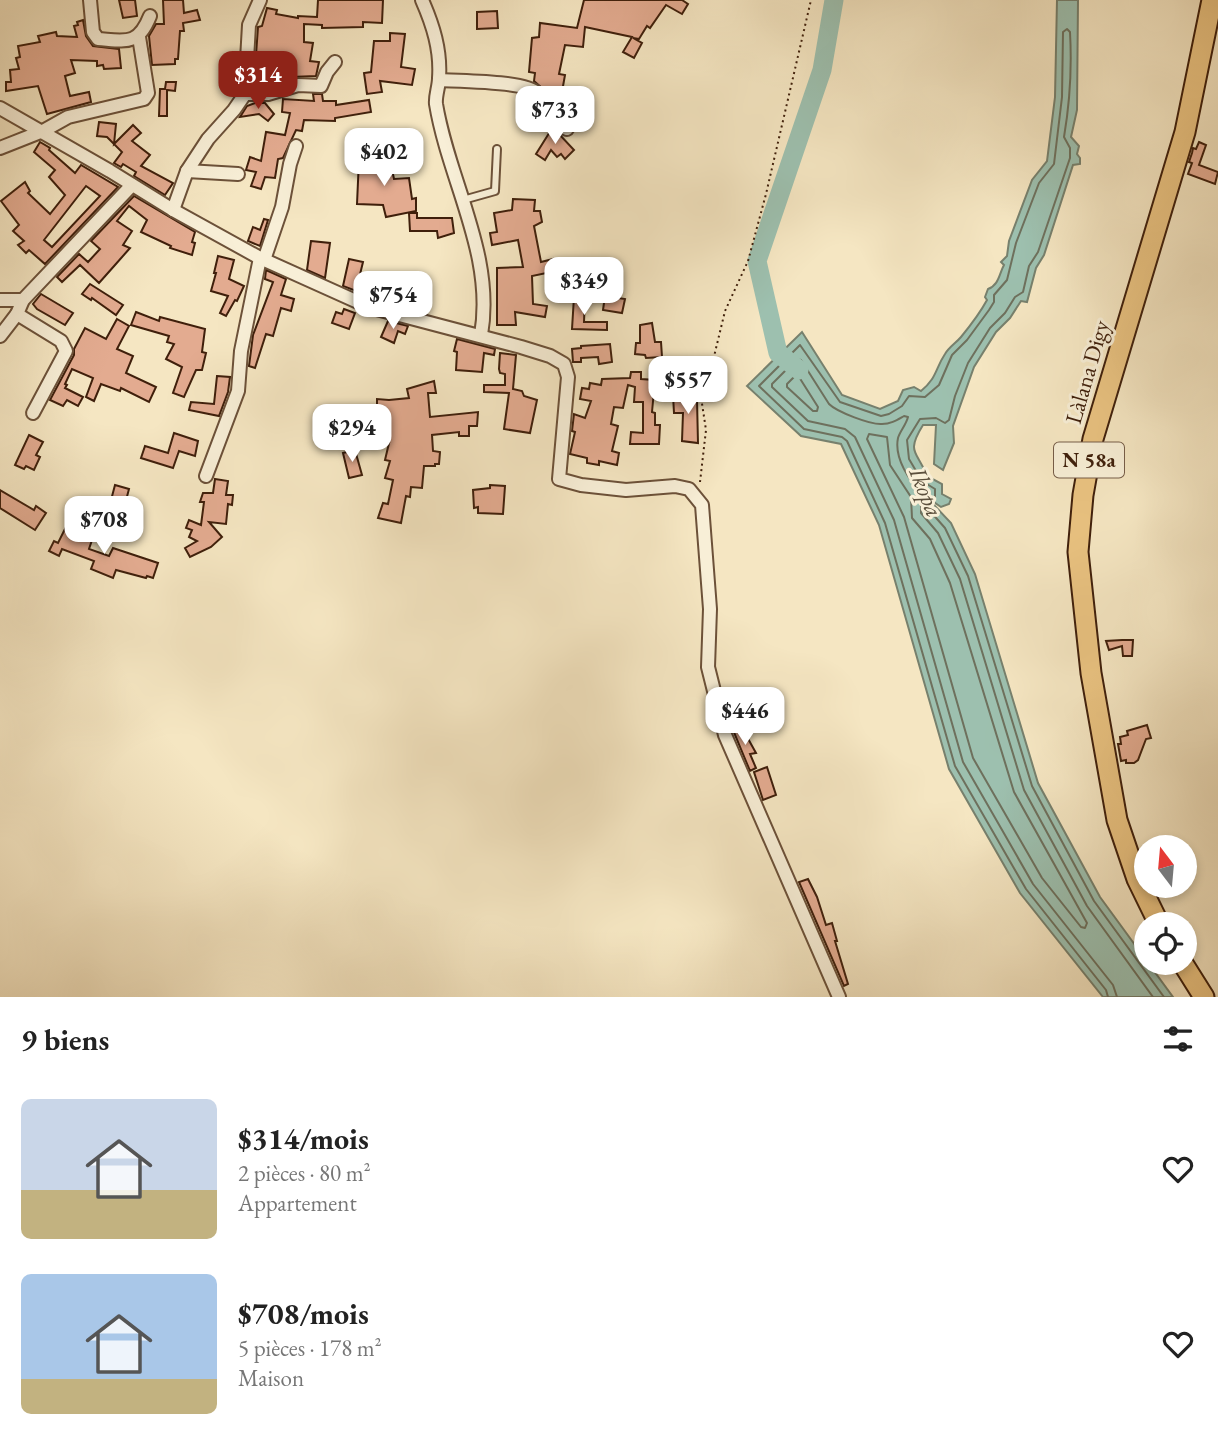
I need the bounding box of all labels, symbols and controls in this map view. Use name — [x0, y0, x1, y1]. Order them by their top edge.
pin: $314 — [217, 52, 299, 111]
text: $314 — [234, 59, 282, 89]
pin: $733 — [514, 86, 596, 146]
text: $733 — [531, 94, 579, 124]
pin: $402 — [343, 128, 425, 188]
text: $402 — [360, 136, 408, 166]
pin: $349 — [543, 258, 625, 317]
text: $349 — [560, 265, 608, 295]
pin: $754 — [352, 272, 434, 331]
text: $754 — [369, 279, 417, 309]
street label: Làlana Digy — [1058, 316, 1116, 427]
pin: $557 — [647, 356, 729, 416]
text: $557 — [664, 364, 712, 394]
pin: $294 — [311, 405, 393, 464]
text: $294 — [328, 412, 376, 442]
road number: N 58a — [1054, 442, 1124, 477]
water label: Ikopa — [902, 461, 950, 521]
pin: $708 — [63, 496, 145, 556]
text: $708 — [80, 504, 128, 534]
pin: $446 — [704, 688, 786, 747]
text: $446 — [721, 695, 769, 725]
north arrow — [1134, 835, 1197, 898]
map controls — [1134, 835, 1197, 975]
button: locate — [1134, 912, 1197, 975]
text: 9 biens — [21, 1020, 109, 1059]
icon: filters — [1159, 1020, 1197, 1058]
text: $314/mois — [238, 1119, 369, 1158]
icon: home — [77, 1127, 161, 1211]
icon: heart — [1159, 1150, 1197, 1188]
text: 2 pièces · 80 m² — [238, 1158, 371, 1188]
text: Appartement — [238, 1188, 357, 1218]
text: $708/mois — [238, 1294, 369, 1333]
icon: home — [77, 1302, 161, 1386]
icon: heart — [1159, 1325, 1197, 1363]
text: 5 pièces · 178 m² — [238, 1333, 382, 1363]
text: Maison — [238, 1363, 304, 1393]

